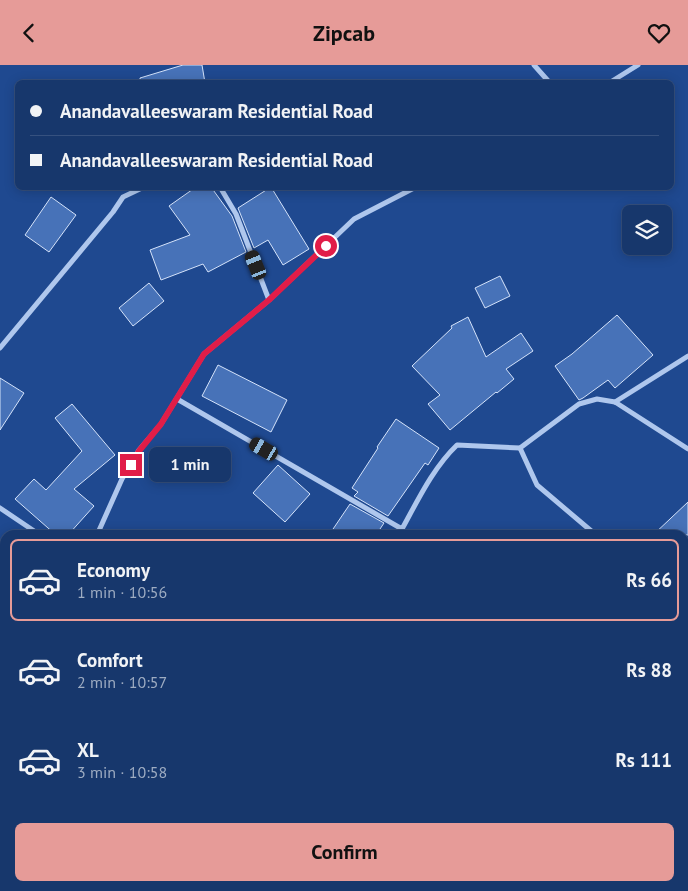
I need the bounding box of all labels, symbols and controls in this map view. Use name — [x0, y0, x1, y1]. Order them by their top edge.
icon: back — [15, 19, 43, 47]
text: Zipcab — [313, 19, 375, 47]
icon: heart — [645, 19, 673, 47]
text: Anandavalleeswaram Residential Road — [60, 99, 373, 123]
text: Anandavalleeswaram Residential Road — [60, 148, 373, 172]
map controls — [622, 205, 672, 255]
button: layers — [622, 205, 672, 255]
route start — [315, 235, 337, 257]
car — [243, 248, 268, 282]
car — [247, 435, 280, 463]
callout: 1 min — [148, 447, 231, 483]
route end — [120, 454, 142, 476]
text: 1 min — [170, 454, 210, 474]
icon: car — [17, 558, 62, 603]
text: Economy — [77, 558, 150, 582]
text: Rs 66 — [626, 568, 672, 592]
text: 1 min · 10:56 — [77, 582, 167, 602]
icon: car — [17, 648, 62, 693]
text: Comfort — [77, 648, 143, 672]
text: Rs 88 — [626, 658, 672, 682]
text: 2 min · 10:57 — [77, 672, 167, 692]
icon: car — [17, 738, 62, 783]
text: XL — [77, 738, 99, 762]
text: Rs 111 — [615, 748, 672, 772]
text: 3 min · 10:58 — [77, 762, 167, 782]
button: Confirm — [15, 823, 674, 881]

